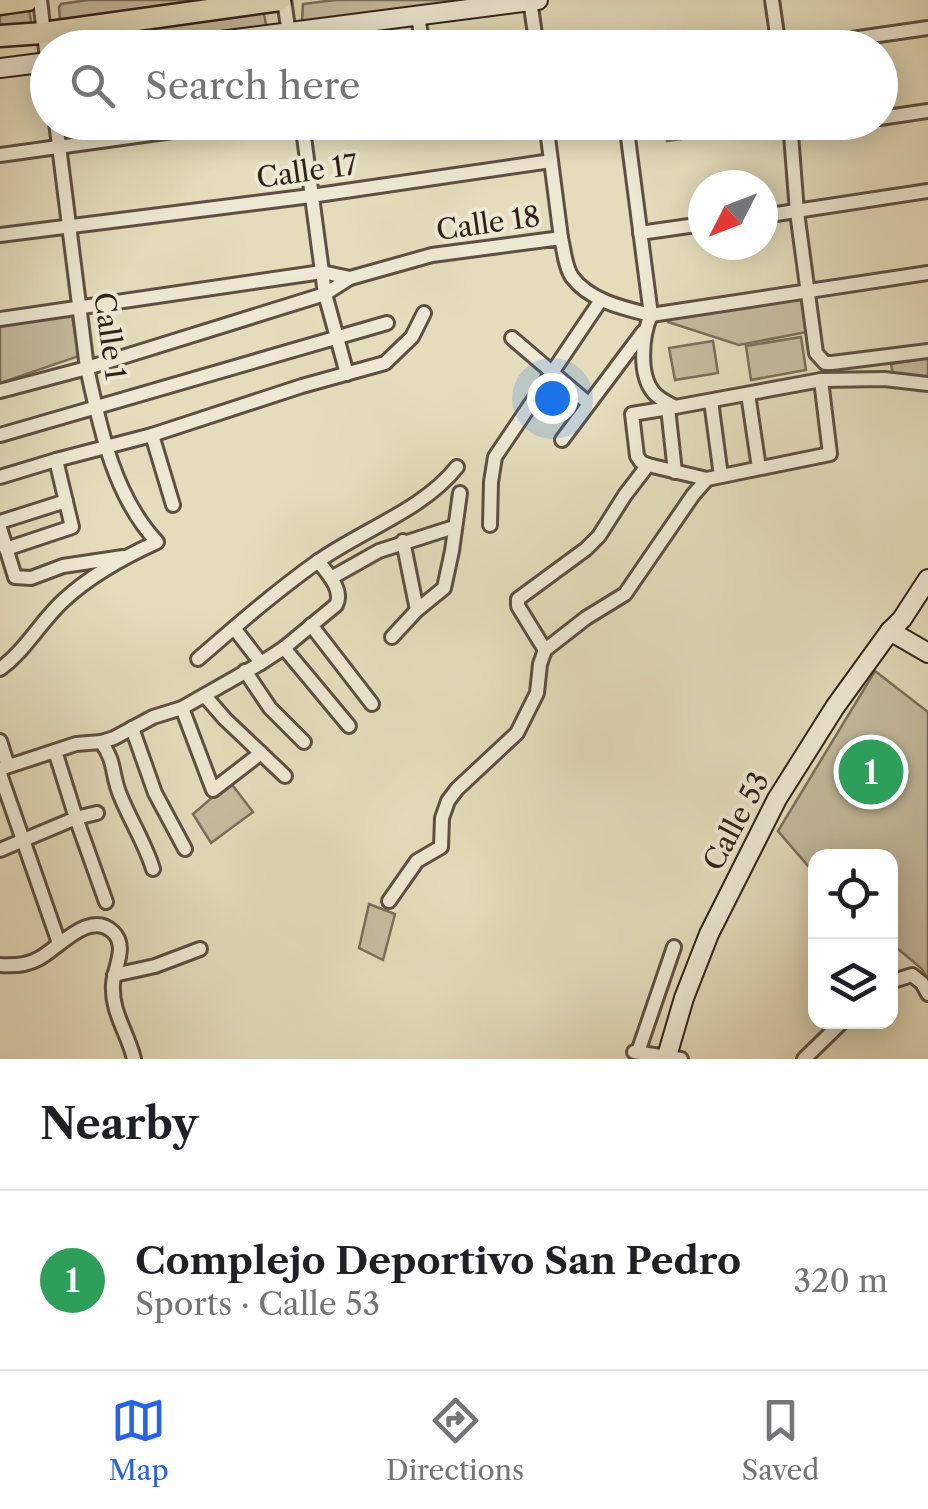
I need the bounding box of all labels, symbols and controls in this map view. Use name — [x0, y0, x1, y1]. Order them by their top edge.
search box — [30, 30, 898, 140]
icon: search — [65, 58, 120, 113]
text: Search here — [145, 62, 360, 109]
street label: Calle 17 — [254, 147, 360, 195]
north arrow — [688, 170, 778, 260]
street label: Calle 18 — [434, 199, 542, 247]
street label: Calle 1 — [87, 290, 133, 382]
your location — [527, 373, 578, 424]
pin: 1 — [838, 734, 904, 810]
street label: Calle 53 — [696, 766, 776, 876]
map controls — [808, 849, 898, 1029]
button: locate — [808, 849, 898, 939]
button: layers — [808, 939, 898, 1029]
text: Nearby — [40, 1098, 198, 1150]
text: Complejo Deportivo San Pedro — [135, 1237, 741, 1284]
text: 1 — [65, 1261, 80, 1300]
text: 320 m — [793, 1261, 888, 1300]
text: Sports · Calle 53 — [135, 1284, 380, 1323]
tab: Map — [109, 1393, 169, 1487]
tab: Directions — [386, 1393, 524, 1487]
tab: Saved — [742, 1393, 819, 1487]

